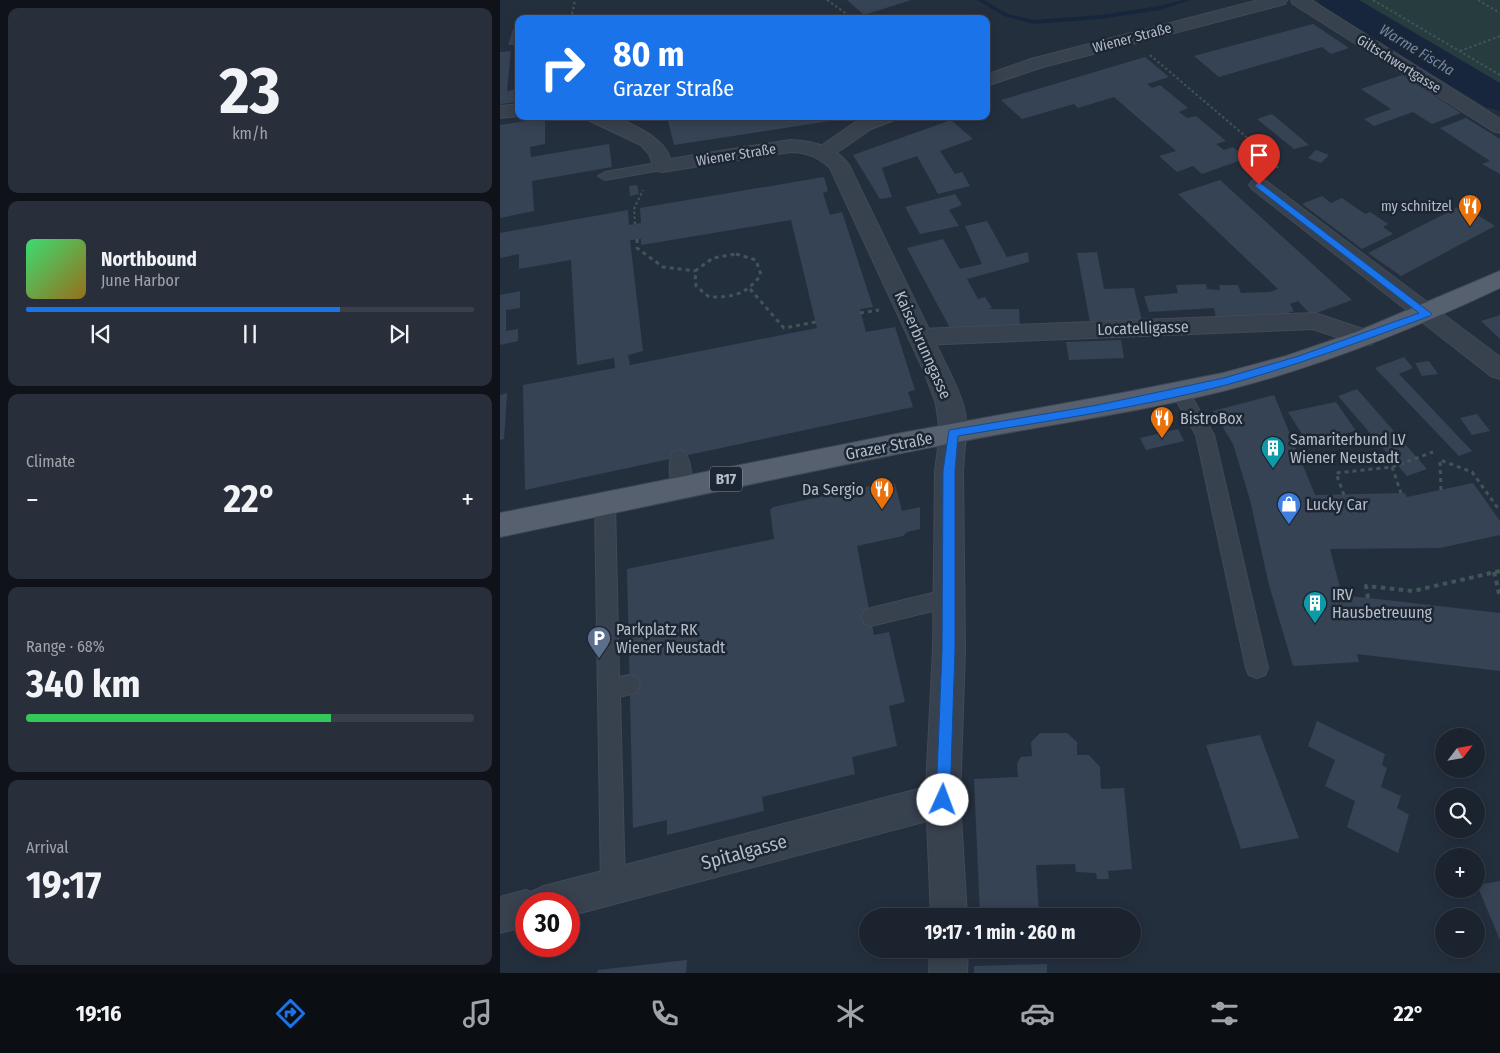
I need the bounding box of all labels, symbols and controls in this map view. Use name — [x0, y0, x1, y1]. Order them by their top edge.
street label: Wiener Straße — [1091, 19, 1173, 57]
water label: Warme Fischa — [1376, 21, 1458, 79]
street label: Giltschwertgasse — [1354, 31, 1444, 97]
text: 80 m — [613, 33, 685, 75]
icon: right — [530, 35, 595, 100]
text: 23 — [220, 52, 280, 130]
text: Grazer Straße — [613, 75, 734, 102]
text: km/h — [232, 124, 268, 143]
pin — [1238, 134, 1280, 185]
street label: Wiener Straße — [695, 140, 777, 170]
icon: arrive — [1245, 141, 1273, 169]
restaurant icon: my schnitzel — [1457, 193, 1483, 227]
place label: my schnitzel — [1381, 198, 1452, 215]
text: Northbound — [101, 248, 197, 271]
text: June Harbor — [101, 271, 179, 290]
street label: Kaiserbrunngasse — [891, 288, 955, 402]
street label: Locatelligasse — [1097, 317, 1189, 339]
icon: previous — [87, 320, 115, 348]
icon: pause — [236, 320, 264, 348]
icon: next — [385, 320, 413, 348]
restaurant icon: BistroBox — [1149, 405, 1175, 439]
place label: BistroBox — [1180, 409, 1242, 428]
street label: Grazer Straße — [844, 428, 934, 464]
place label: Samariterbund LV Wiener Neustadt — [1290, 430, 1407, 467]
building icon: Samariterbund LV Wiener Neustadt — [1260, 435, 1286, 469]
text: Climate — [26, 452, 75, 471]
road number: B17 — [710, 466, 742, 492]
text: 22° — [223, 476, 276, 522]
restaurant icon: Da Sergio — [869, 476, 895, 510]
place label: Da Sergio — [802, 480, 864, 499]
text: − — [26, 483, 39, 516]
text: + — [461, 483, 474, 516]
shop icon: Lucky Car — [1276, 491, 1302, 525]
place label: Lucky Car — [1306, 495, 1368, 514]
place label: IRV Hausbetreuung — [1332, 585, 1433, 622]
building icon: IRV Hausbetreuung — [1302, 590, 1328, 624]
place label: Parkplatz RK Wiener Neustadt — [616, 620, 726, 657]
parking icon: Parkplatz RK Wiener Neustadt — [586, 625, 612, 659]
text: Range · 68% — [26, 637, 105, 656]
text: 340 km — [26, 661, 140, 707]
north arrow — [1435, 728, 1485, 778]
map controls — [1435, 728, 1485, 958]
position arrow — [916, 773, 968, 825]
button: search — [1435, 788, 1485, 838]
street label: Spitalgasse — [699, 830, 789, 874]
text: Arrival — [26, 838, 68, 857]
button: + — [1435, 848, 1485, 898]
text: 19:17 — [26, 862, 101, 908]
speed limit sign: 30 — [515, 892, 580, 957]
button: − — [1435, 908, 1485, 958]
text: 19:17 · 1 min · 260 m — [924, 921, 1076, 944]
icon: directions — [273, 996, 308, 1031]
icon: music — [460, 996, 495, 1031]
icon: phone — [647, 996, 682, 1031]
icon: climate — [833, 996, 868, 1031]
icon: car — [1020, 996, 1055, 1031]
icon: filters — [1207, 996, 1242, 1031]
text: 19:16 — [76, 1000, 122, 1027]
text: 22° — [1393, 1000, 1424, 1027]

